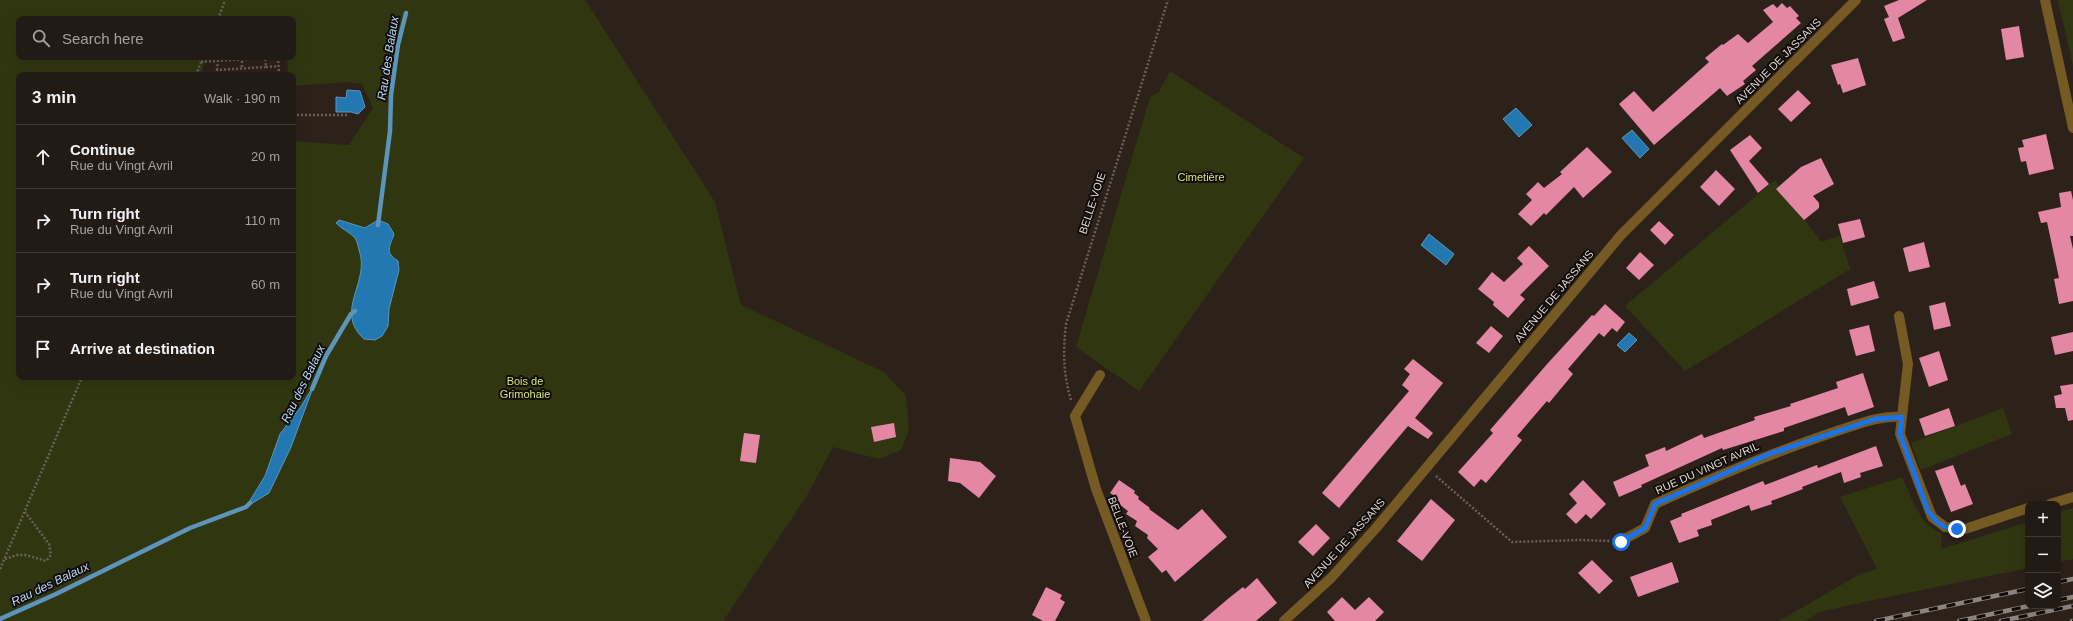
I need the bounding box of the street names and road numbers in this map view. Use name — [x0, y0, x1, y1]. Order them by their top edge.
street label: AVENUE DE JASSANS — [1733, 16, 1823, 106]
street label: BELLE-VOIE — [1076, 171, 1108, 235]
street label: AVENUE DE JASSANS — [1512, 248, 1596, 344]
street label: RUE DU VINGT AVRIL — [1653, 440, 1761, 496]
street label: BELLE-VOIE — [1106, 495, 1140, 559]
street label: AVENUE DE JASSANS — [1301, 496, 1387, 590]

